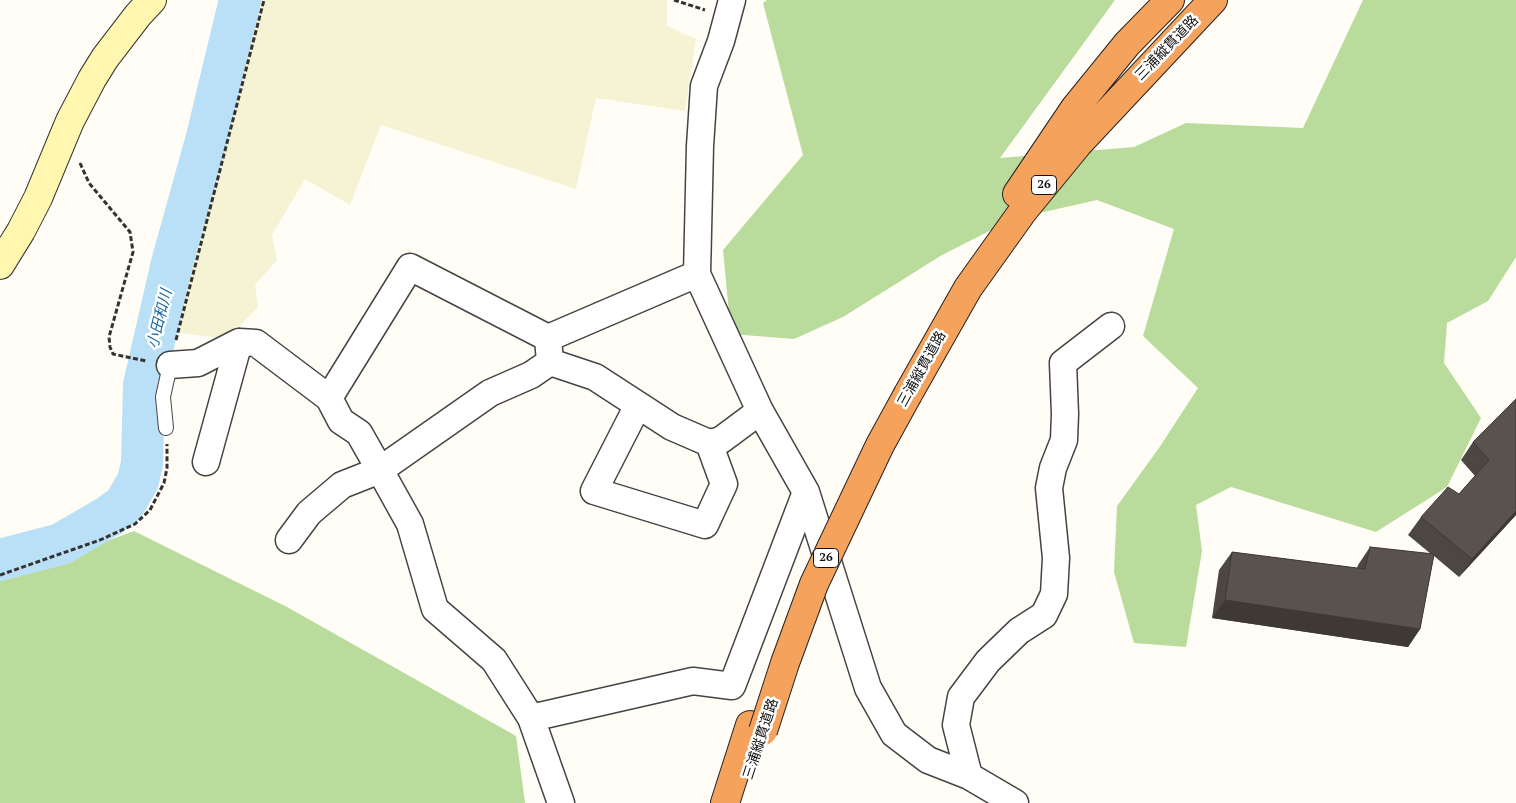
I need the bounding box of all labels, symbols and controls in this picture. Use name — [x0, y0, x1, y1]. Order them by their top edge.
street label: 三浦縦貫道路 — [1132, 12, 1202, 84]
road number: 26 — [1032, 176, 1056, 194]
water label: 小田和川 — [144, 288, 176, 350]
street label: 三浦縦貫道路 — [894, 328, 950, 410]
road number: 26 — [814, 548, 838, 568]
street label: 三浦縦貫道路 — [740, 696, 782, 782]

